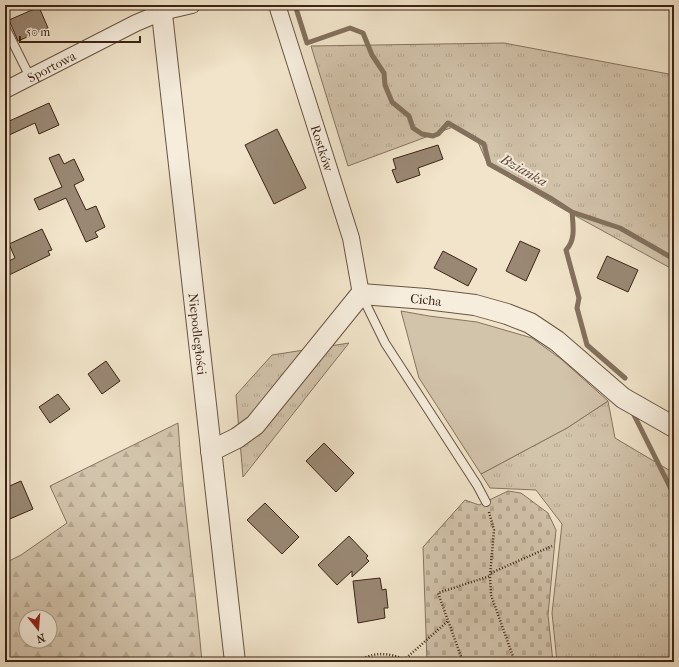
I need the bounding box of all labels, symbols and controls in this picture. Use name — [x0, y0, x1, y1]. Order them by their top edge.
scale bar — [20, 18, 140, 44]
text: 50 m — [26, 25, 50, 39]
street label: Sportowa — [25, 48, 79, 85]
street label: Rostków — [308, 123, 336, 173]
water label: Bzianka — [497, 150, 550, 190]
street label: Cicha — [410, 291, 443, 309]
street label: Niepodległości — [186, 292, 210, 376]
north arrow — [18, 609, 58, 649]
text: N — [34, 631, 47, 646]

